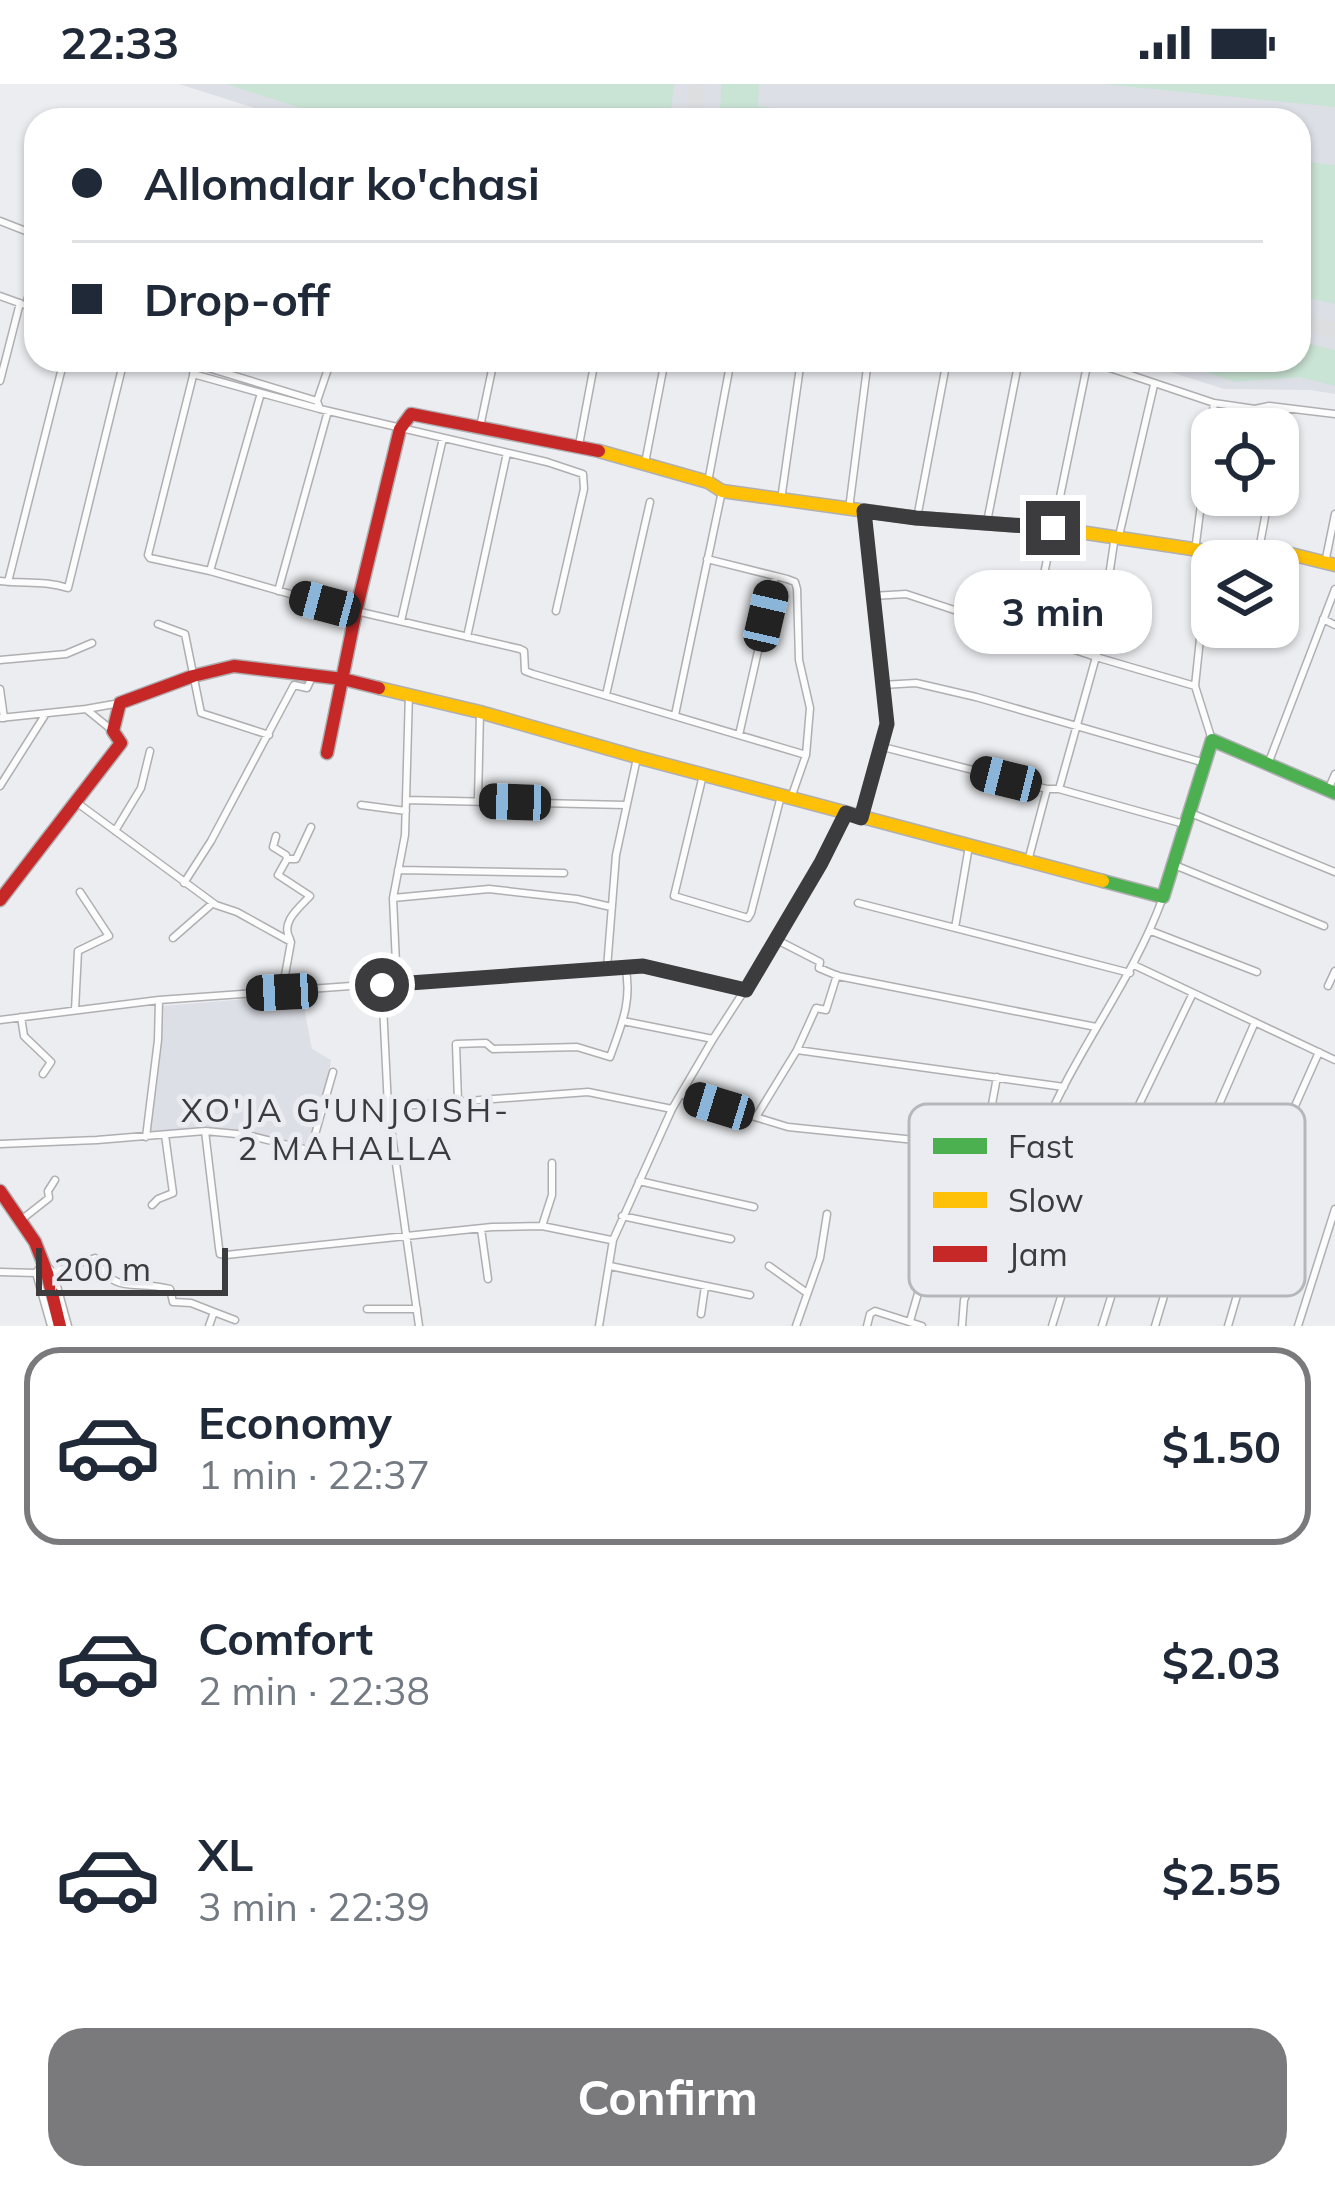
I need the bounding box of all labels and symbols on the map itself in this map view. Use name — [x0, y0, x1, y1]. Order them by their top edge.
route end — [1026, 501, 1080, 555]
callout: 3 min — [954, 570, 1152, 654]
car — [286, 577, 364, 631]
car — [740, 577, 792, 655]
car — [967, 753, 1045, 805]
car — [478, 783, 552, 821]
route start — [355, 958, 409, 1012]
car — [245, 972, 319, 1012]
car — [679, 1078, 759, 1134]
district label: XO'JA G'UNJOISH- 2 MAHALLA — [181, 1089, 511, 1168]
legend — [909, 1104, 1305, 1296]
text: Fast — [1008, 1125, 1073, 1166]
text: Slow — [1008, 1179, 1084, 1220]
text: Jam — [1008, 1233, 1068, 1274]
scale bar — [36, 1242, 228, 1295]

